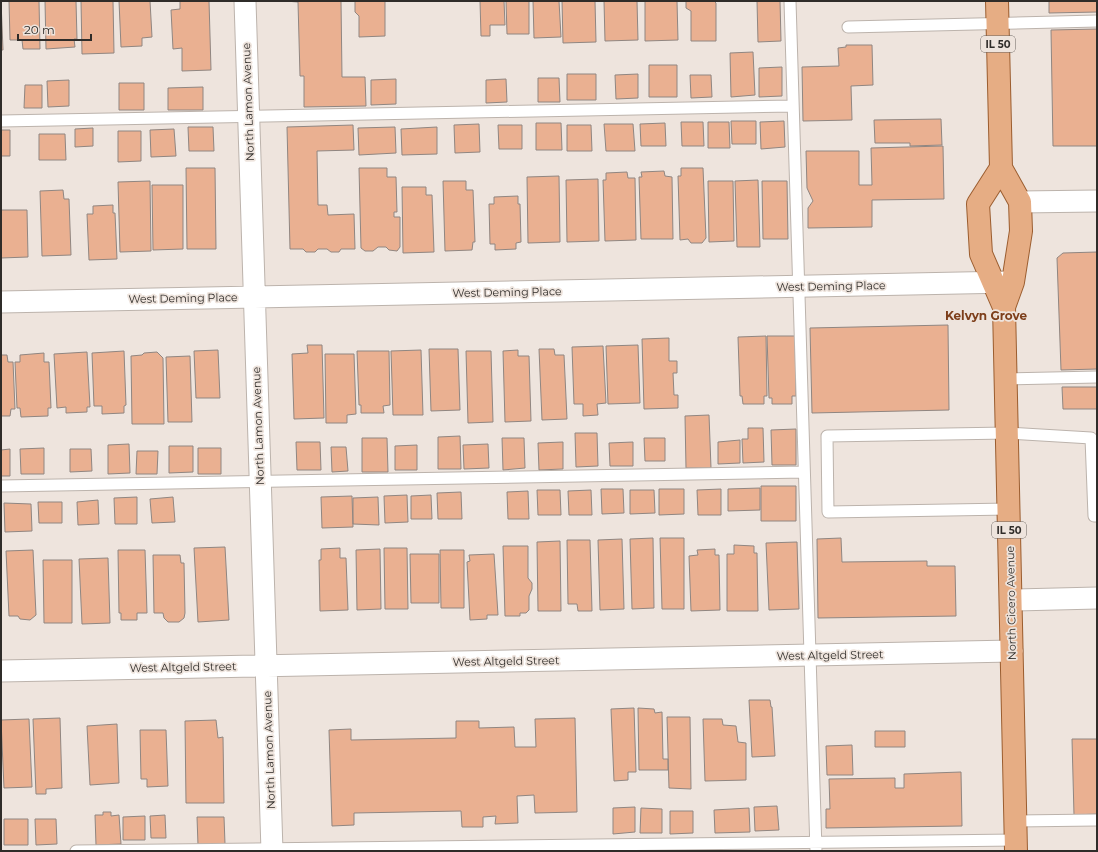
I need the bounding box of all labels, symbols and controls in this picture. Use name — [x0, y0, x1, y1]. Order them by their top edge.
scale bar — [18, 16, 91, 42]
text: 20 m — [24, 22, 55, 37]
road number: IL 50 — [981, 36, 1015, 52]
street label: North Lamon Avenue — [239, 42, 257, 161]
street label: West Deming Place — [776, 278, 886, 294]
street label: West Deming Place — [452, 284, 562, 300]
street label: West Deming Place — [128, 290, 238, 306]
district label: Kelvyn Grove — [945, 308, 1028, 323]
street label: North Lamon Avenue — [249, 366, 267, 485]
road number: IL 50 — [992, 522, 1026, 538]
street label: North Cicero Avenue — [1003, 545, 1019, 660]
street label: West Altgeld Street — [777, 647, 884, 663]
street label: West Altgeld Street — [453, 653, 560, 669]
street label: West Altgeld Street — [130, 659, 237, 675]
street label: North Lamon Avenue — [260, 690, 278, 809]

